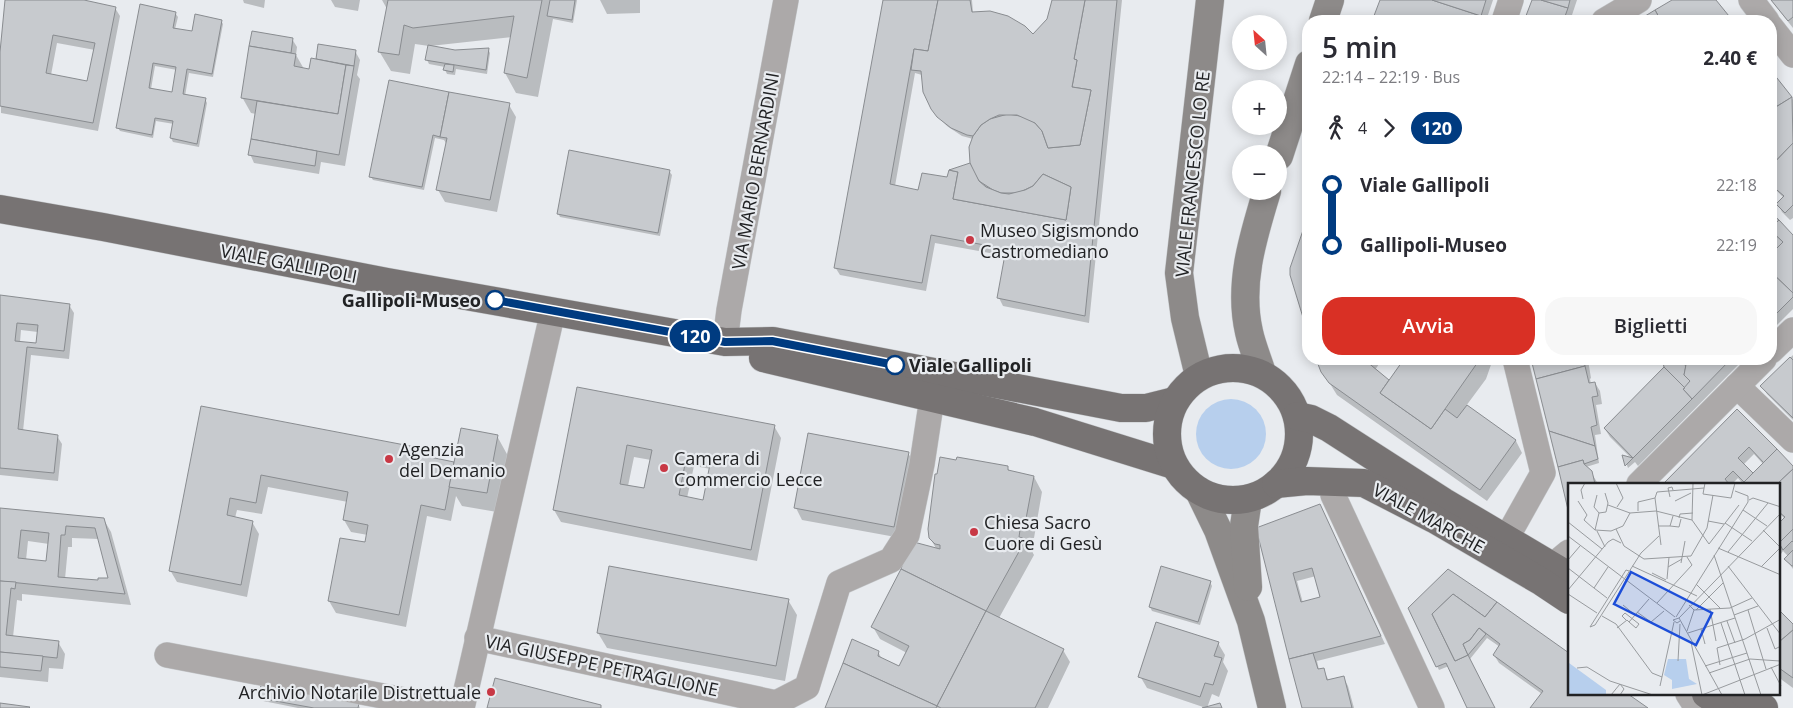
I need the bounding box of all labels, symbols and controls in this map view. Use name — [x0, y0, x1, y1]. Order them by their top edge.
north arrow — [1232, 15, 1288, 70]
map controls — [1232, 15, 1287, 200]
text: 5 min — [1322, 28, 1398, 66]
text: 2.40 € — [1703, 45, 1757, 71]
text: 22:14 – 22:19 · Bus — [1322, 66, 1460, 88]
street label: VIALE FRANCESCO LO RE — [1169, 70, 1215, 278]
street label: VIA MARIO BERNARDINI — [726, 71, 784, 271]
button: + — [1232, 80, 1287, 135]
icon: walk — [1322, 114, 1350, 142]
icon: forward — [1375, 114, 1403, 142]
text: 120 — [1421, 116, 1452, 140]
text: 4 — [1358, 117, 1367, 139]
button: − — [1232, 145, 1287, 200]
text: Viale Gallipoli — [1360, 172, 1490, 198]
text: 22:18 — [1716, 174, 1757, 196]
place label: Museo Sigismondo Castromediano — [980, 218, 1139, 263]
text: Gallipoli-Museo — [1360, 232, 1507, 258]
marker: Museo Sigismondo Castromediano — [964, 234, 976, 246]
text: 22:19 — [1716, 234, 1757, 256]
street label: VIALE GALLIPOLI — [219, 238, 359, 288]
place label: Gallipoli-Museo — [342, 288, 481, 312]
marker: Gallipoli-Museo — [485, 290, 505, 310]
button: Avvia — [1322, 297, 1535, 355]
button: Biglietti — [1545, 297, 1757, 355]
line badge: 120 — [666, 320, 724, 352]
text: 120 — [680, 324, 710, 348]
place label: Viale Gallipoli — [909, 353, 1032, 377]
marker: Viale Gallipoli — [885, 355, 905, 375]
place label: Agenzia del Demanio — [399, 437, 506, 482]
place label: Camera di Commercio Lecce — [674, 446, 822, 491]
marker: Agenzia del Demanio — [383, 453, 395, 465]
marker: Camera di Commercio Lecce — [658, 462, 670, 474]
street label: VIALE MARCHE — [1369, 477, 1489, 559]
inset map — [1568, 483, 1780, 696]
place label: Chiesa Sacro Cuore di Gesù — [984, 510, 1102, 555]
marker: Chiesa Sacro Cuore di Gesù — [968, 526, 980, 538]
street label: VIA GIUSEPPE PETRAGLIONE — [483, 629, 721, 701]
place label: Archivio Notarile Distrettuale — [238, 680, 481, 704]
marker: Archivio Notarile Distrettuale — [485, 686, 497, 698]

